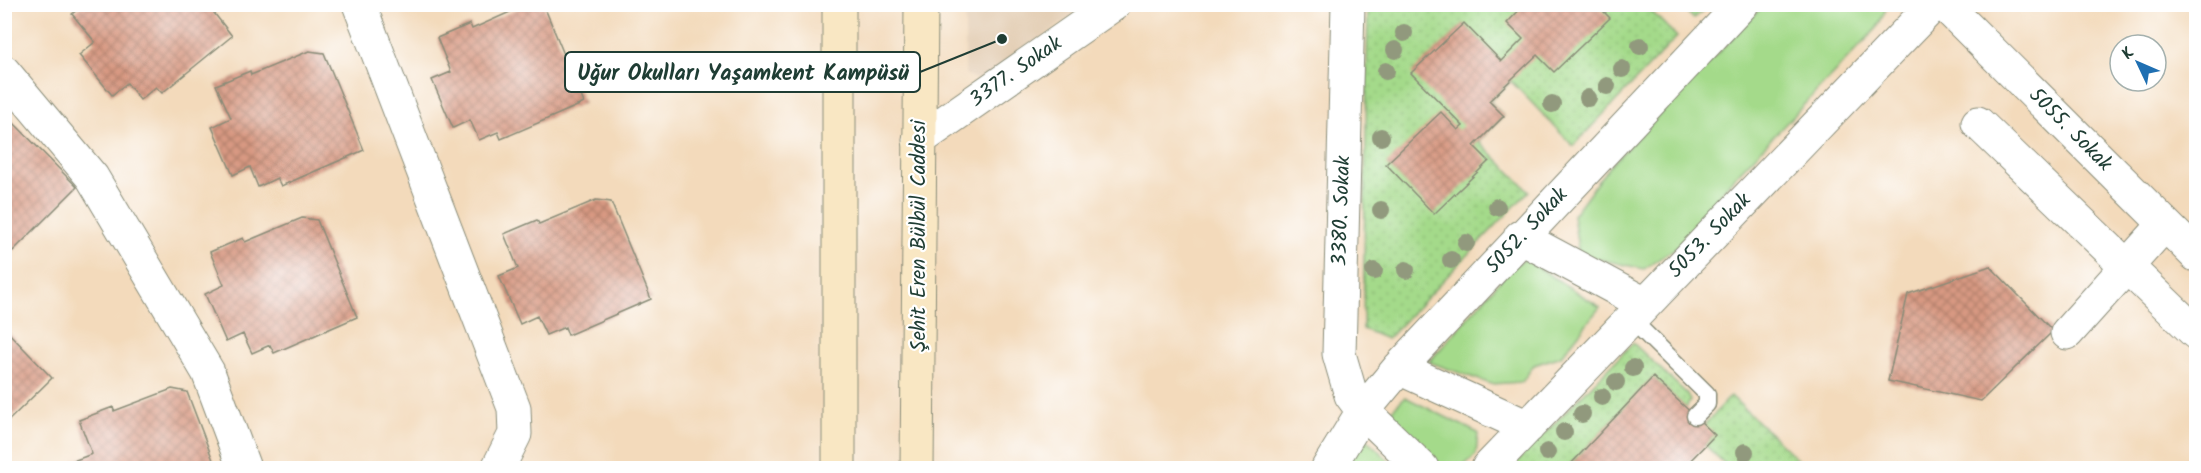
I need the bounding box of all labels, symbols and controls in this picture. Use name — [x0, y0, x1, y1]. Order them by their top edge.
street label: 3377. Sokak — [963, 28, 1069, 116]
north arrow — [2108, 33, 2168, 93]
text: K — [2116, 41, 2141, 66]
callout: Uğur Okulları Yaşamkent Kampüsü — [565, 52, 920, 92]
text: Uğur Okulları Yaşamkent Kampüsü — [577, 57, 909, 92]
street label: 5055. Sokak — [2020, 80, 2120, 180]
street label: Şehit Eren Bülbül Caddesi — [903, 119, 936, 352]
street label: 3380. Sokak — [1324, 155, 1360, 267]
street label: 5052. Sokak — [1478, 180, 1576, 282]
street label: 5053. Sokak — [1660, 185, 1760, 287]

